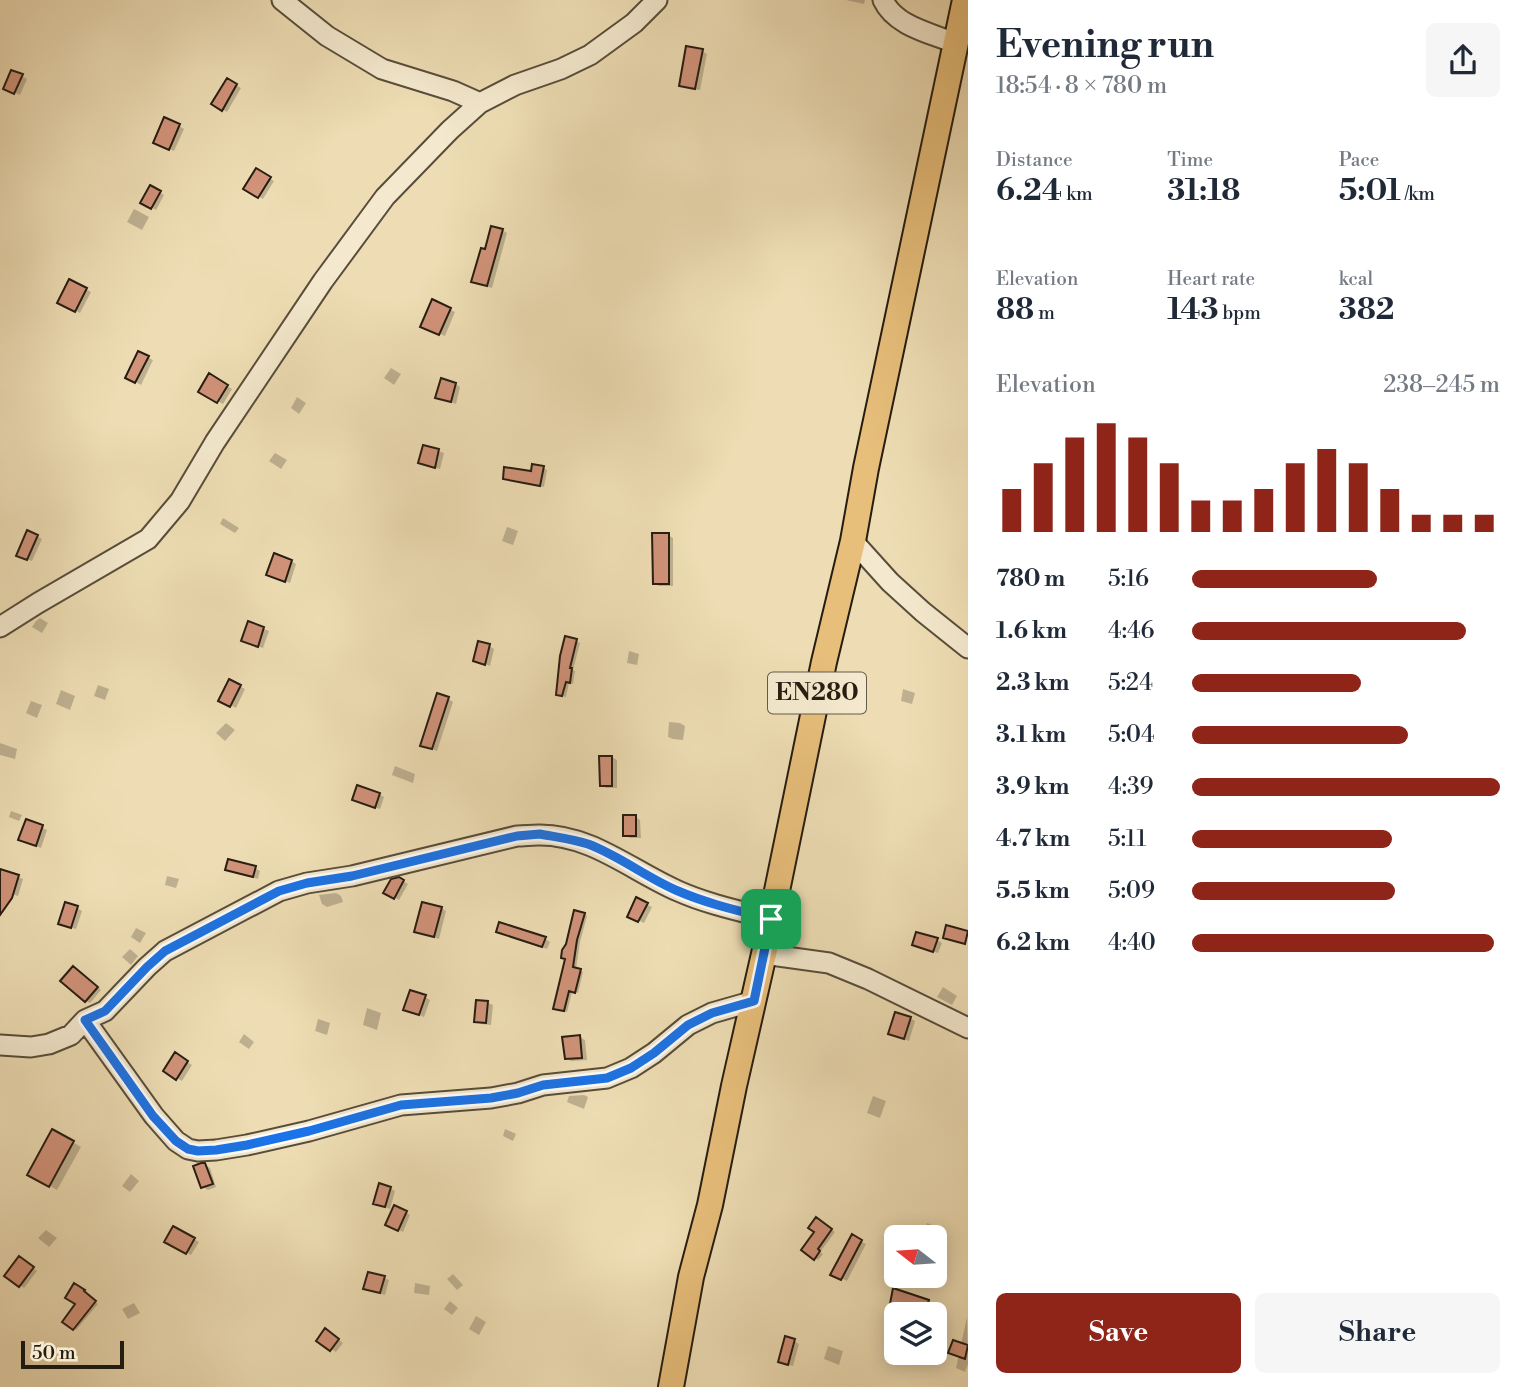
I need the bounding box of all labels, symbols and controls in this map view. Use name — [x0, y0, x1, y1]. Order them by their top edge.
text: Evening run — [996, 22, 1214, 69]
button: share — [1426, 23, 1500, 97]
text: 18:54 · 8 × 780 m — [996, 72, 1167, 100]
text: Distance — [996, 148, 1073, 172]
text: Time — [1167, 148, 1213, 172]
text: Pace — [1339, 148, 1379, 172]
text: 6.24 — [996, 172, 1062, 210]
text: 31:18 — [1167, 172, 1240, 210]
text: 5:01 — [1339, 172, 1401, 210]
text: km — [1062, 182, 1093, 206]
text: /km — [1401, 182, 1435, 206]
text: Elevation — [996, 267, 1078, 291]
text: Heart rate — [1167, 267, 1255, 291]
text: kcal — [1339, 267, 1373, 291]
text: 88 — [996, 291, 1034, 329]
text: 143 — [1167, 291, 1219, 329]
text: 382 — [1339, 291, 1395, 329]
text: m — [1034, 301, 1055, 325]
text: bpm — [1219, 301, 1261, 325]
text: Elevation — [996, 371, 1096, 399]
text: 238–245 m — [1383, 371, 1500, 399]
text: 780 m — [996, 565, 1065, 593]
text: 5:16 — [1108, 565, 1149, 593]
text: 1.6 km — [996, 617, 1067, 645]
text: 4:46 — [1108, 617, 1155, 645]
text: 2.3 km — [996, 669, 1069, 697]
text: 5:24 — [1108, 669, 1153, 697]
road number: EN280 — [768, 672, 866, 714]
text: 3.1 km — [996, 721, 1066, 749]
text: 5:04 — [1108, 721, 1155, 749]
text: 3.9 km — [996, 773, 1069, 801]
text: 4:39 — [1108, 773, 1154, 801]
text: 4.7 km — [996, 825, 1070, 853]
text: 5:11 — [1108, 825, 1146, 853]
text: 5.5 km — [996, 877, 1070, 905]
text: 5:09 — [1108, 877, 1155, 905]
pin — [741, 889, 801, 949]
icon: arrive — [752, 900, 790, 938]
text: 6.2 km — [996, 929, 1070, 957]
text: 4:40 — [1108, 929, 1156, 957]
north arrow — [884, 1225, 947, 1288]
map controls — [884, 1225, 947, 1365]
button: Save — [996, 1293, 1241, 1373]
button: Share — [1255, 1293, 1500, 1373]
button: layers — [884, 1302, 947, 1365]
scale bar — [21, 1338, 124, 1370]
text: 50 m — [32, 1341, 76, 1365]

